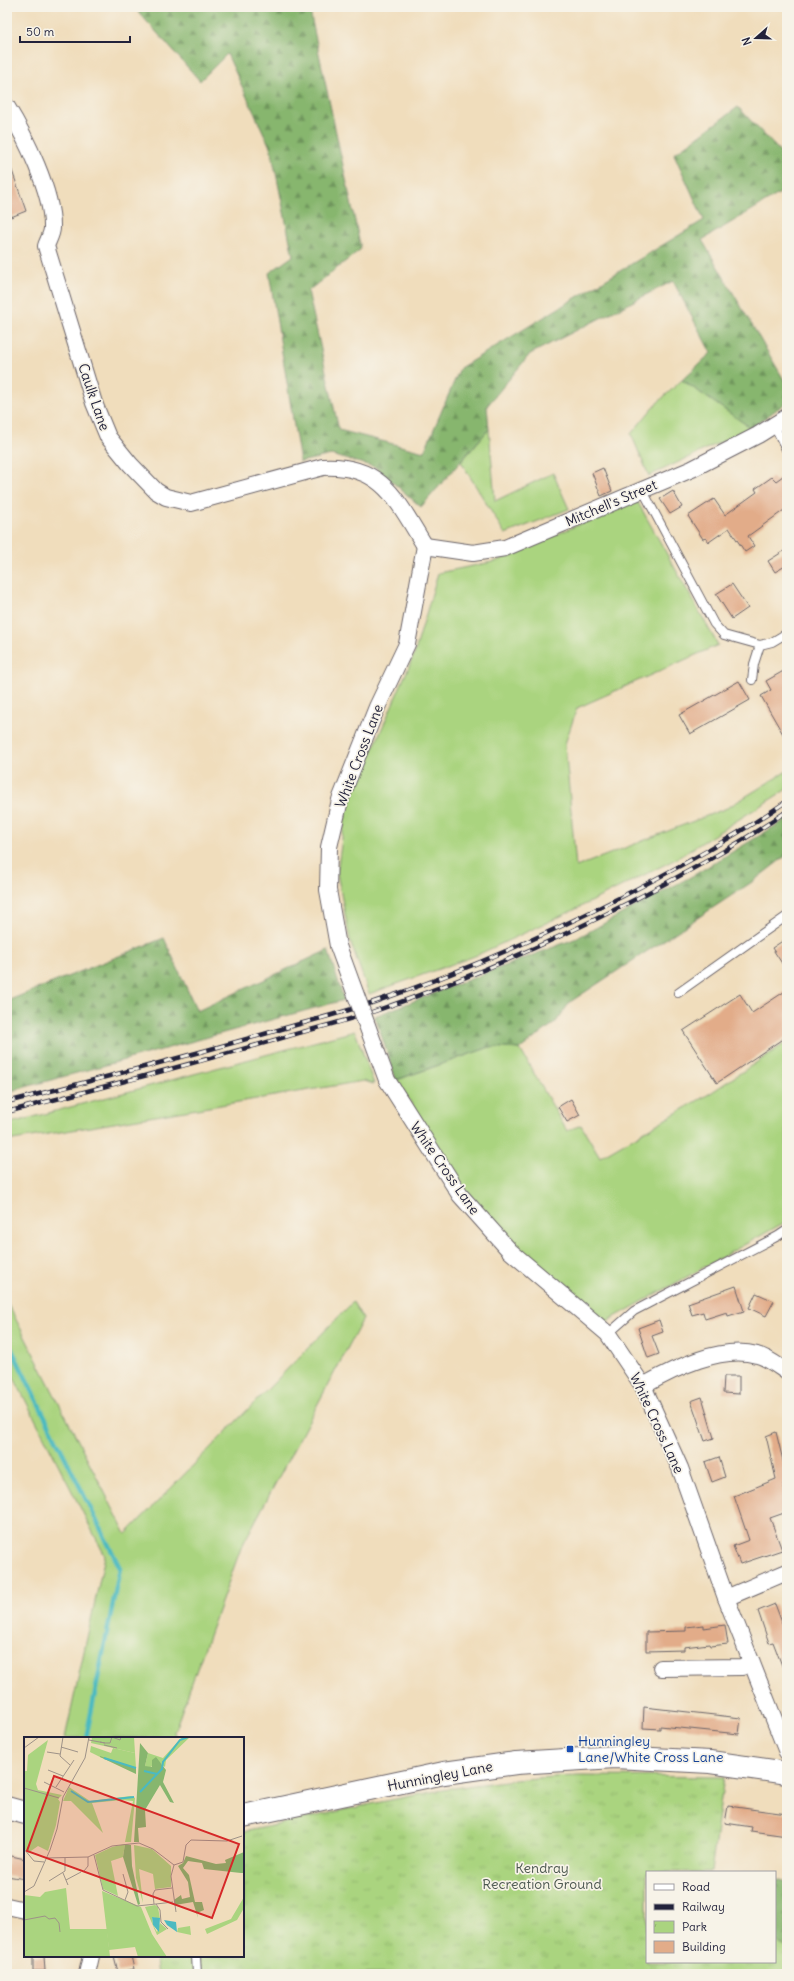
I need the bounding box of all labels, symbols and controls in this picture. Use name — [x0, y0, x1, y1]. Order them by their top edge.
scale bar — [20, 18, 130, 44]
north arrow — [736, 18, 776, 58]
text: 50 m — [26, 24, 55, 39]
text: N — [739, 35, 754, 47]
street label: Caulk Lane — [74, 361, 114, 433]
street label: Mitchell's Street — [562, 475, 660, 530]
street label: White Cross Lane — [331, 702, 387, 810]
street label: White Cross Lane — [406, 1118, 484, 1218]
street label: White Cross Lane — [626, 1370, 688, 1476]
place label: Hunningley Lane/White Cross Lane — [578, 1732, 723, 1766]
inset map — [24, 1737, 244, 1957]
marker: Hunningley Lane/White Cross Lane — [565, 1744, 575, 1754]
street label: Hunningley Lane — [386, 1757, 494, 1795]
park label: Kendray Recreation Ground — [482, 1859, 602, 1893]
legend — [646, 1871, 776, 1963]
text: Road — [682, 1879, 710, 1894]
text: Railway — [682, 1899, 725, 1914]
text: Park — [682, 1919, 707, 1934]
text: Building — [682, 1939, 726, 1954]

